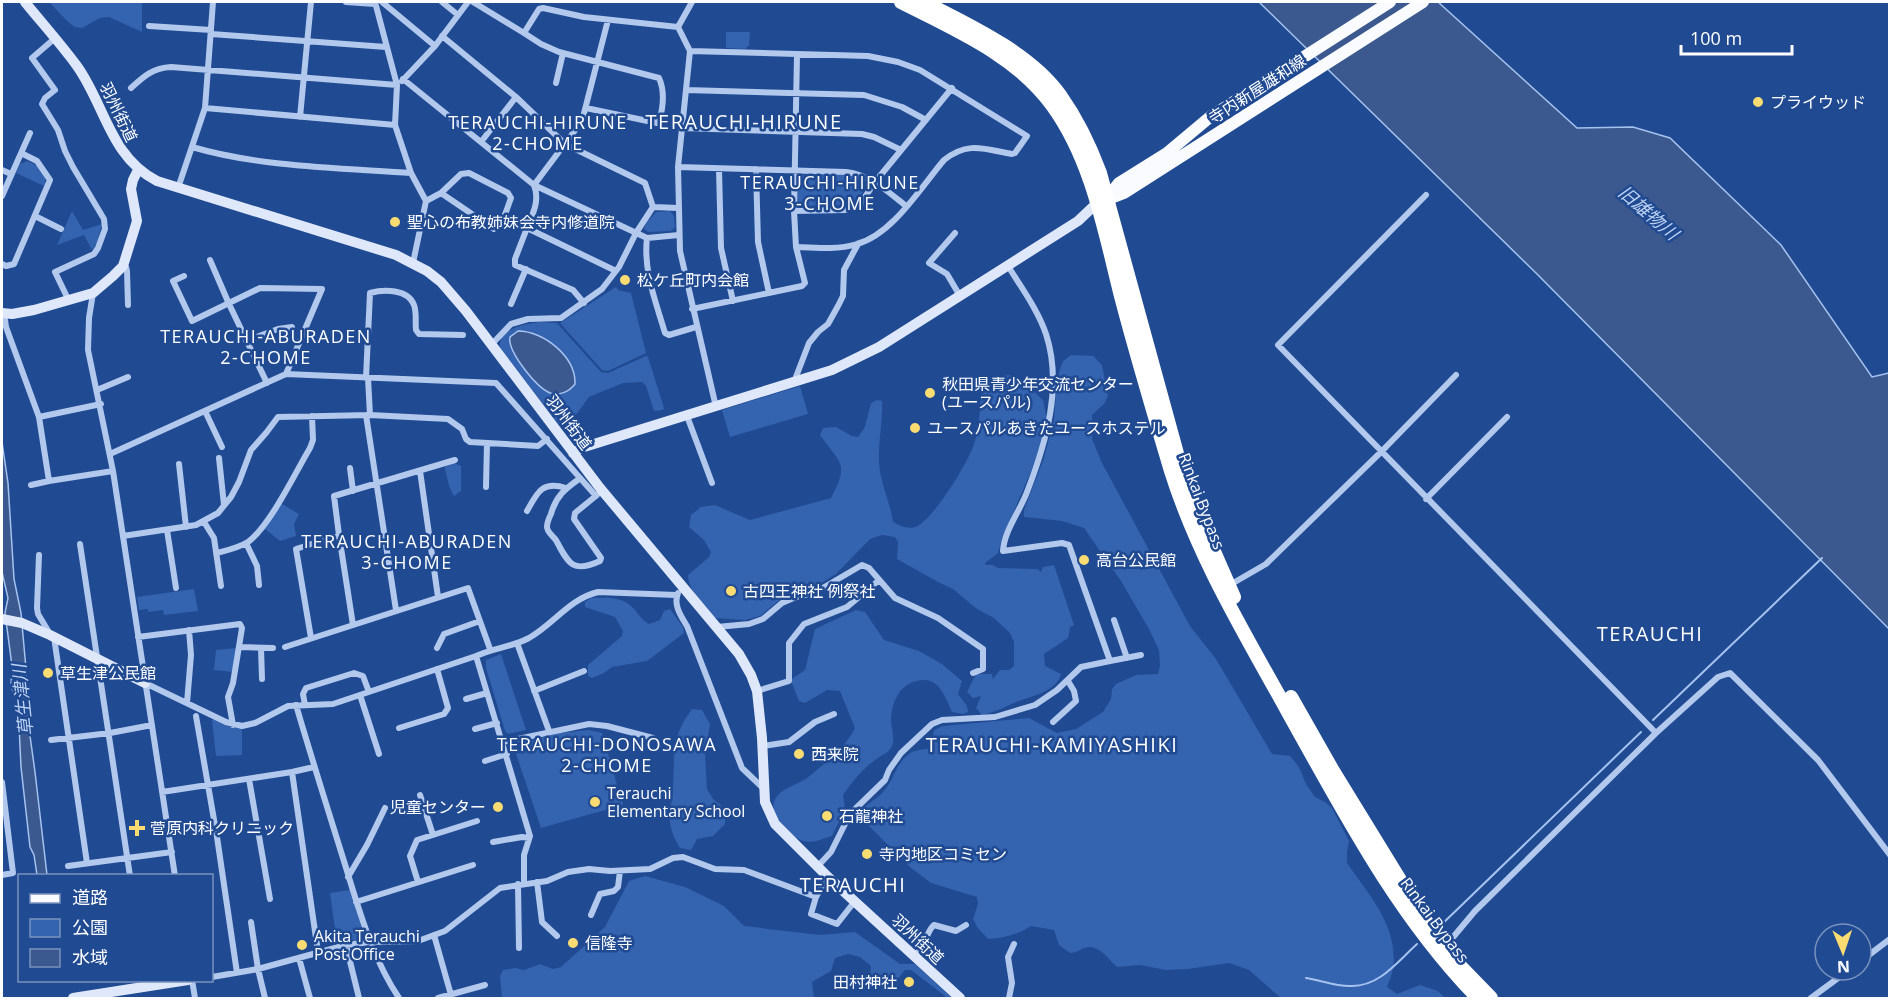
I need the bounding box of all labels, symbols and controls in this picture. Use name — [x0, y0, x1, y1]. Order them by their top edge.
scale bar — [1681, 18, 1792, 56]
text: 100 m — [1690, 26, 1742, 50]
street label: 寺内新屋雄和線 — [1204, 49, 1310, 129]
street label: 羽州街道 — [95, 78, 143, 146]
place label: プライウッド — [1770, 91, 1866, 113]
marker: プライウッド — [1751, 95, 1765, 109]
district label: TERAUCHI-HIRUNE — [646, 108, 843, 135]
district label: TERAUCHI-HIRUNE 2-CHOME — [448, 110, 628, 155]
district label: TERAUCHI-HIRUNE 3-CHOME — [740, 170, 920, 215]
water label: 旧雄物川 — [1614, 180, 1685, 246]
place label: 聖心の布教姉妹会寺内修道院 — [407, 211, 615, 233]
marker: 聖心の布教姉妹会寺内修道院 — [388, 215, 402, 229]
place label: 松ケ丘町内会館 — [637, 269, 749, 291]
marker: 松ケ丘町内会館 — [618, 273, 632, 287]
district label: TERAUCHI-ABURADEN 2-CHOME — [160, 324, 372, 369]
place label: 秋田県青少年交流センター (ユースパル) — [942, 373, 1134, 413]
marker: 秋田県青少年交流センター (ユースパル) — [923, 386, 937, 400]
street label: 羽州街道 — [541, 390, 597, 454]
place label: ユースパルあきたユースホステル — [927, 417, 1165, 439]
marker: ユースパルあきたユースホステル — [908, 421, 922, 435]
street label: Rinkai Bypass — [1174, 450, 1230, 552]
district label: TERAUCHI-ABURADEN 3-CHOME — [301, 529, 513, 574]
place label: 高台公民館 — [1096, 549, 1176, 571]
marker: 高台公民館 — [1077, 553, 1091, 567]
place label: 古四王神社 例祭社 — [743, 580, 875, 602]
marker: 古四王神社 例祭社 — [724, 584, 738, 598]
district label: TERAUCHI — [1597, 620, 1703, 647]
water label: 草生津川 — [6, 661, 38, 737]
place label: 草生津公民館 — [60, 662, 156, 684]
marker: 草生津公民館 — [41, 666, 55, 680]
district label: TERAUCHI-KAMIYASHIKI — [926, 731, 1178, 758]
district label: TERAUCHI-DONOSAWA 2-CHOME — [497, 732, 717, 777]
place label: 西来院 — [811, 743, 859, 765]
marker: 西来院 — [792, 747, 806, 761]
place label: Terauchi Elementary School — [607, 782, 745, 822]
marker: Terauchi Elementary School — [588, 795, 602, 809]
place label: 児童センター — [390, 796, 486, 818]
marker: 児童センター — [491, 800, 505, 814]
place label: 石龍神社 — [839, 805, 903, 827]
marker: 石龍神社 — [820, 809, 834, 823]
place label: 菅原内科クリニック — [150, 817, 294, 839]
marker: 菅原内科クリニック — [128, 819, 146, 837]
place label: 寺内地区コミセン — [879, 843, 1007, 865]
marker: 寺内地区コミセン — [860, 847, 874, 861]
district label: TERAUCHI — [800, 871, 906, 898]
street label: Rinkai Bypass — [1396, 873, 1474, 967]
legend — [18, 874, 213, 982]
text: 道路 — [72, 885, 108, 909]
street label: 羽州街道 — [887, 909, 949, 969]
text: 公園 — [72, 915, 108, 939]
north arrow — [1813, 922, 1873, 982]
place label: Akita Terauchi Post Office — [314, 925, 420, 965]
place label: 信隆寺 — [585, 932, 633, 954]
marker: 信隆寺 — [566, 936, 580, 950]
marker: Akita Terauchi Post Office — [295, 938, 309, 952]
text: 水域 — [72, 945, 108, 969]
text: N — [1837, 956, 1850, 978]
place label: 田村神社 — [833, 971, 897, 993]
marker: 田村神社 — [902, 975, 916, 989]

